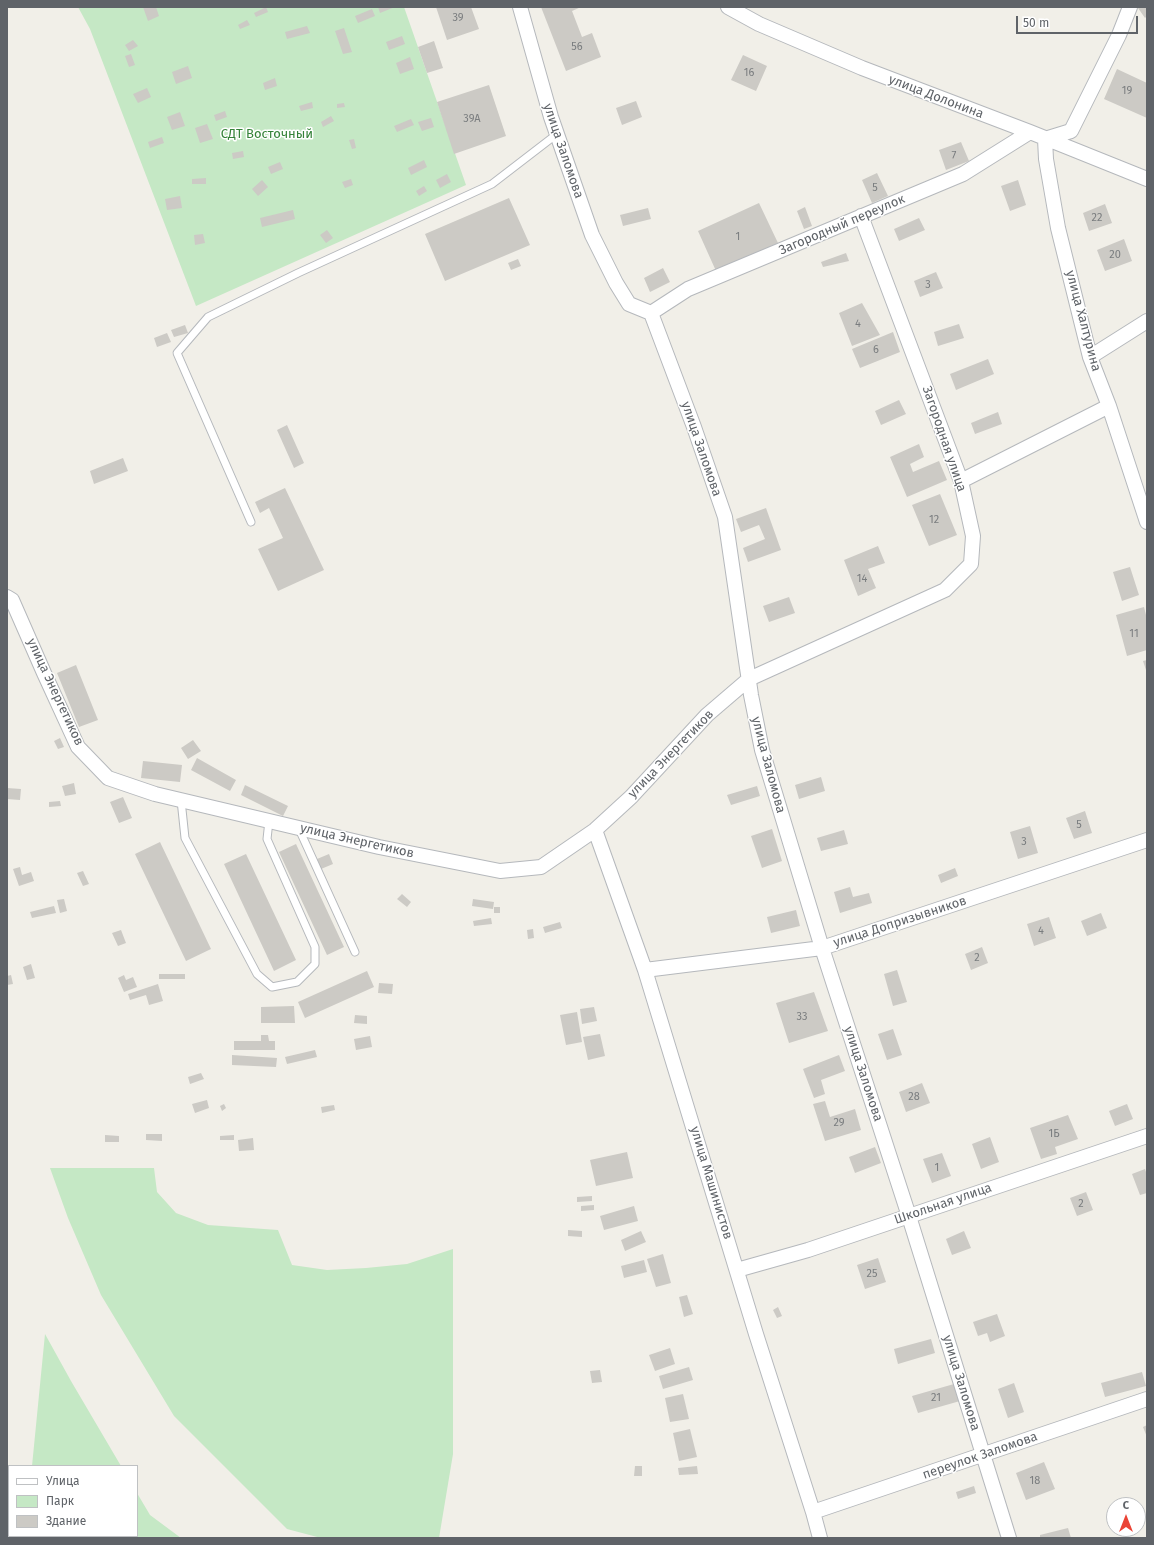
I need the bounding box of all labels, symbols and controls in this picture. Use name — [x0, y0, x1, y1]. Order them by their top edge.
scale bar — [1018, 8, 1140, 34]
house number: 39 — [452, 11, 464, 25]
text: 50 m — [1023, 16, 1049, 30]
house number: 56 — [571, 40, 583, 54]
house number: 16 — [744, 66, 754, 80]
street label: улица Долонина — [886, 72, 986, 122]
house number: 19 — [1122, 84, 1132, 98]
street label: улица Заломова — [539, 102, 587, 200]
house number: 39А — [463, 112, 481, 126]
park label: СДТ Восточный — [221, 126, 313, 142]
house number: 7 — [952, 149, 956, 163]
house number: 5 — [872, 181, 878, 195]
street label: Загородный переулок — [777, 191, 907, 259]
house number: 22 — [1092, 211, 1102, 225]
house number: 1 — [736, 230, 740, 244]
house number: 20 — [1109, 248, 1121, 262]
street label: улица Халтурина — [1062, 269, 1104, 373]
house number: 3 — [925, 278, 931, 292]
house number: 4 — [855, 317, 861, 331]
house number: 6 — [873, 343, 879, 357]
street label: Загородная улица — [919, 384, 969, 494]
street label: улица Заломова — [677, 400, 725, 498]
house number: 12 — [929, 513, 939, 527]
house number: 14 — [857, 572, 867, 586]
house number: 11 — [1129, 627, 1139, 641]
street label: улица Энергетиков — [23, 636, 87, 748]
street label: улица Энергетиков — [625, 707, 717, 801]
street label: улица Заломова — [748, 715, 788, 815]
house number: 5 — [1076, 818, 1082, 832]
street label: улица Энергетиков — [299, 820, 415, 862]
house number: 3 — [1021, 835, 1027, 849]
street label: улица Допризывников — [832, 893, 968, 951]
house number: 4 — [1038, 924, 1044, 938]
house number: 2 — [974, 951, 980, 965]
house number: 33 — [797, 1010, 807, 1024]
street label: улица Заломова — [840, 1024, 886, 1124]
house number: 28 — [908, 1090, 920, 1104]
house number: 29 — [833, 1116, 845, 1130]
street label: улица Машинистов — [686, 1125, 736, 1241]
house number: 1Б — [1048, 1127, 1060, 1141]
house number: 1 — [935, 1161, 939, 1175]
street label: Школьная улица — [892, 1180, 994, 1228]
house number: 2 — [1078, 1197, 1084, 1211]
house number: 25 — [867, 1267, 877, 1281]
street label: улица Заломова — [939, 1333, 983, 1433]
house number: 21 — [931, 1391, 941, 1405]
street label: переулок Заломова — [920, 1429, 1040, 1483]
legend — [8, 1465, 138, 1537]
text: Улица — [46, 1474, 80, 1488]
house number: 18 — [1030, 1474, 1040, 1488]
text: Парк — [46, 1494, 74, 1508]
north arrow — [1106, 1497, 1146, 1537]
text: С — [1123, 1499, 1129, 1512]
text: Здание — [46, 1514, 86, 1528]

